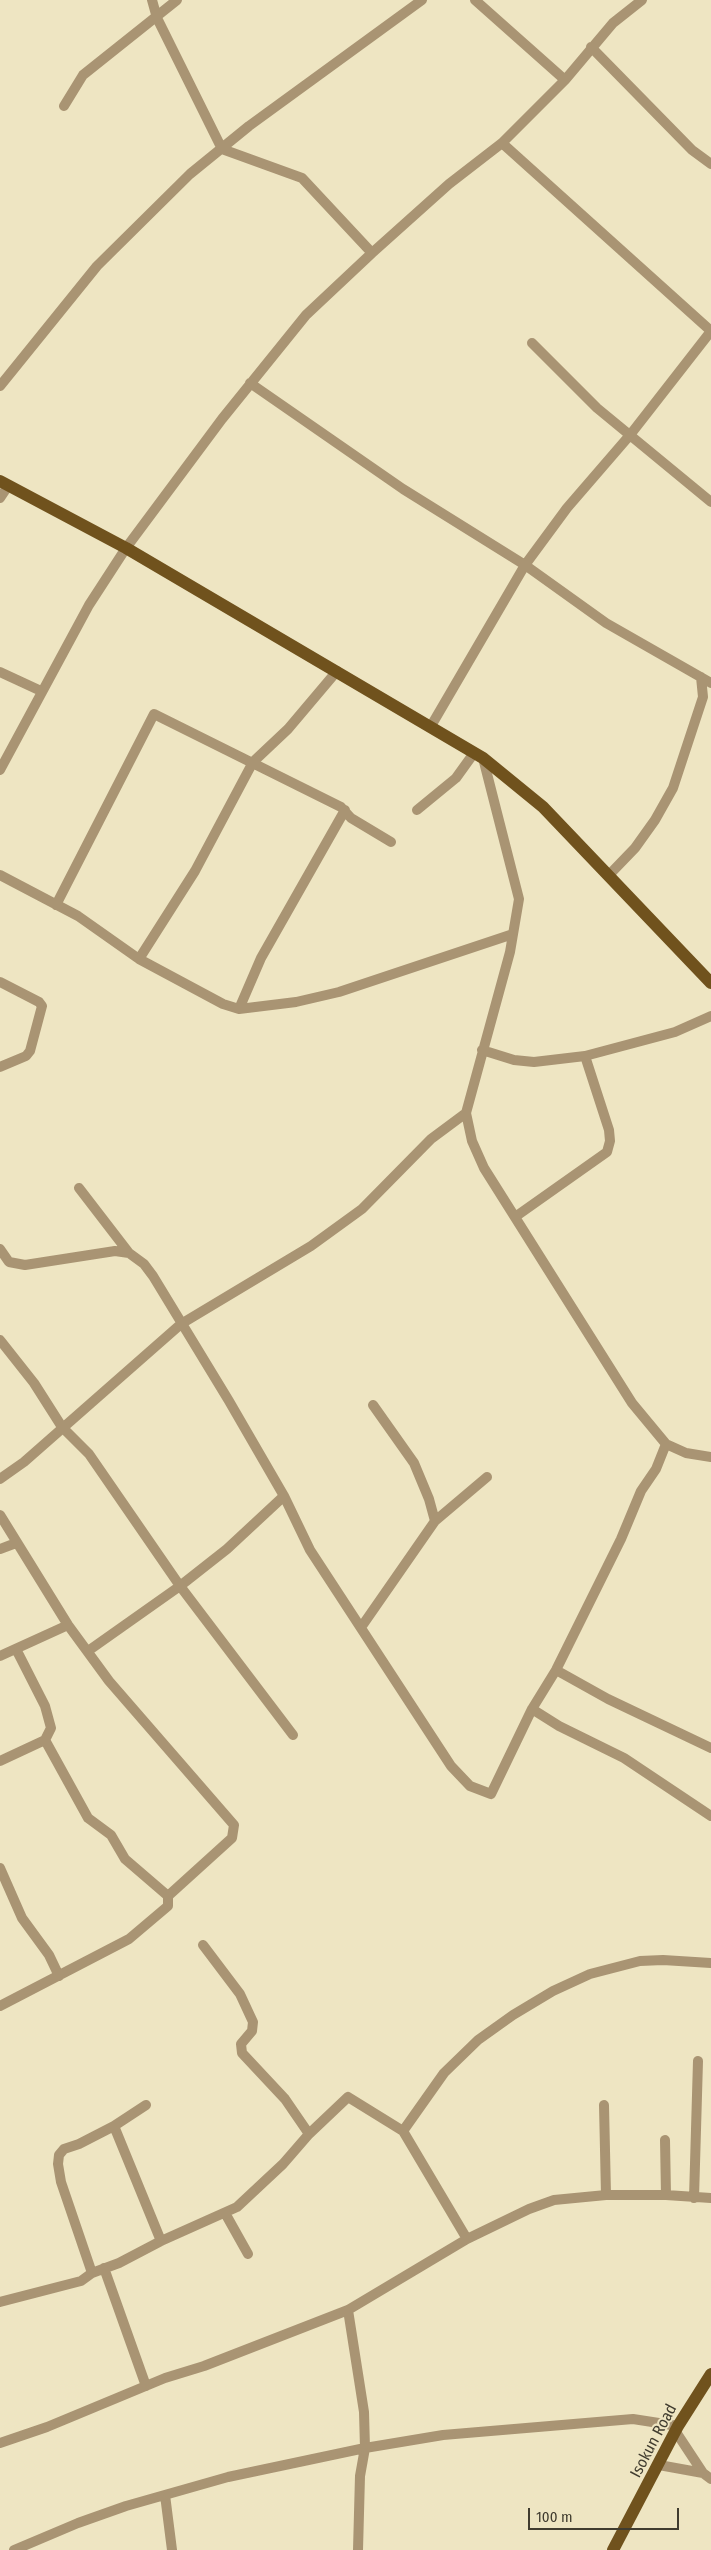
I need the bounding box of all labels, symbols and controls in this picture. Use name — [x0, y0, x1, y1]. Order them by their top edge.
street label: Isokun Road — [627, 2401, 681, 2481]
scale bar — [531, 2498, 682, 2530]
text: 100 m — [536, 2508, 573, 2526]

